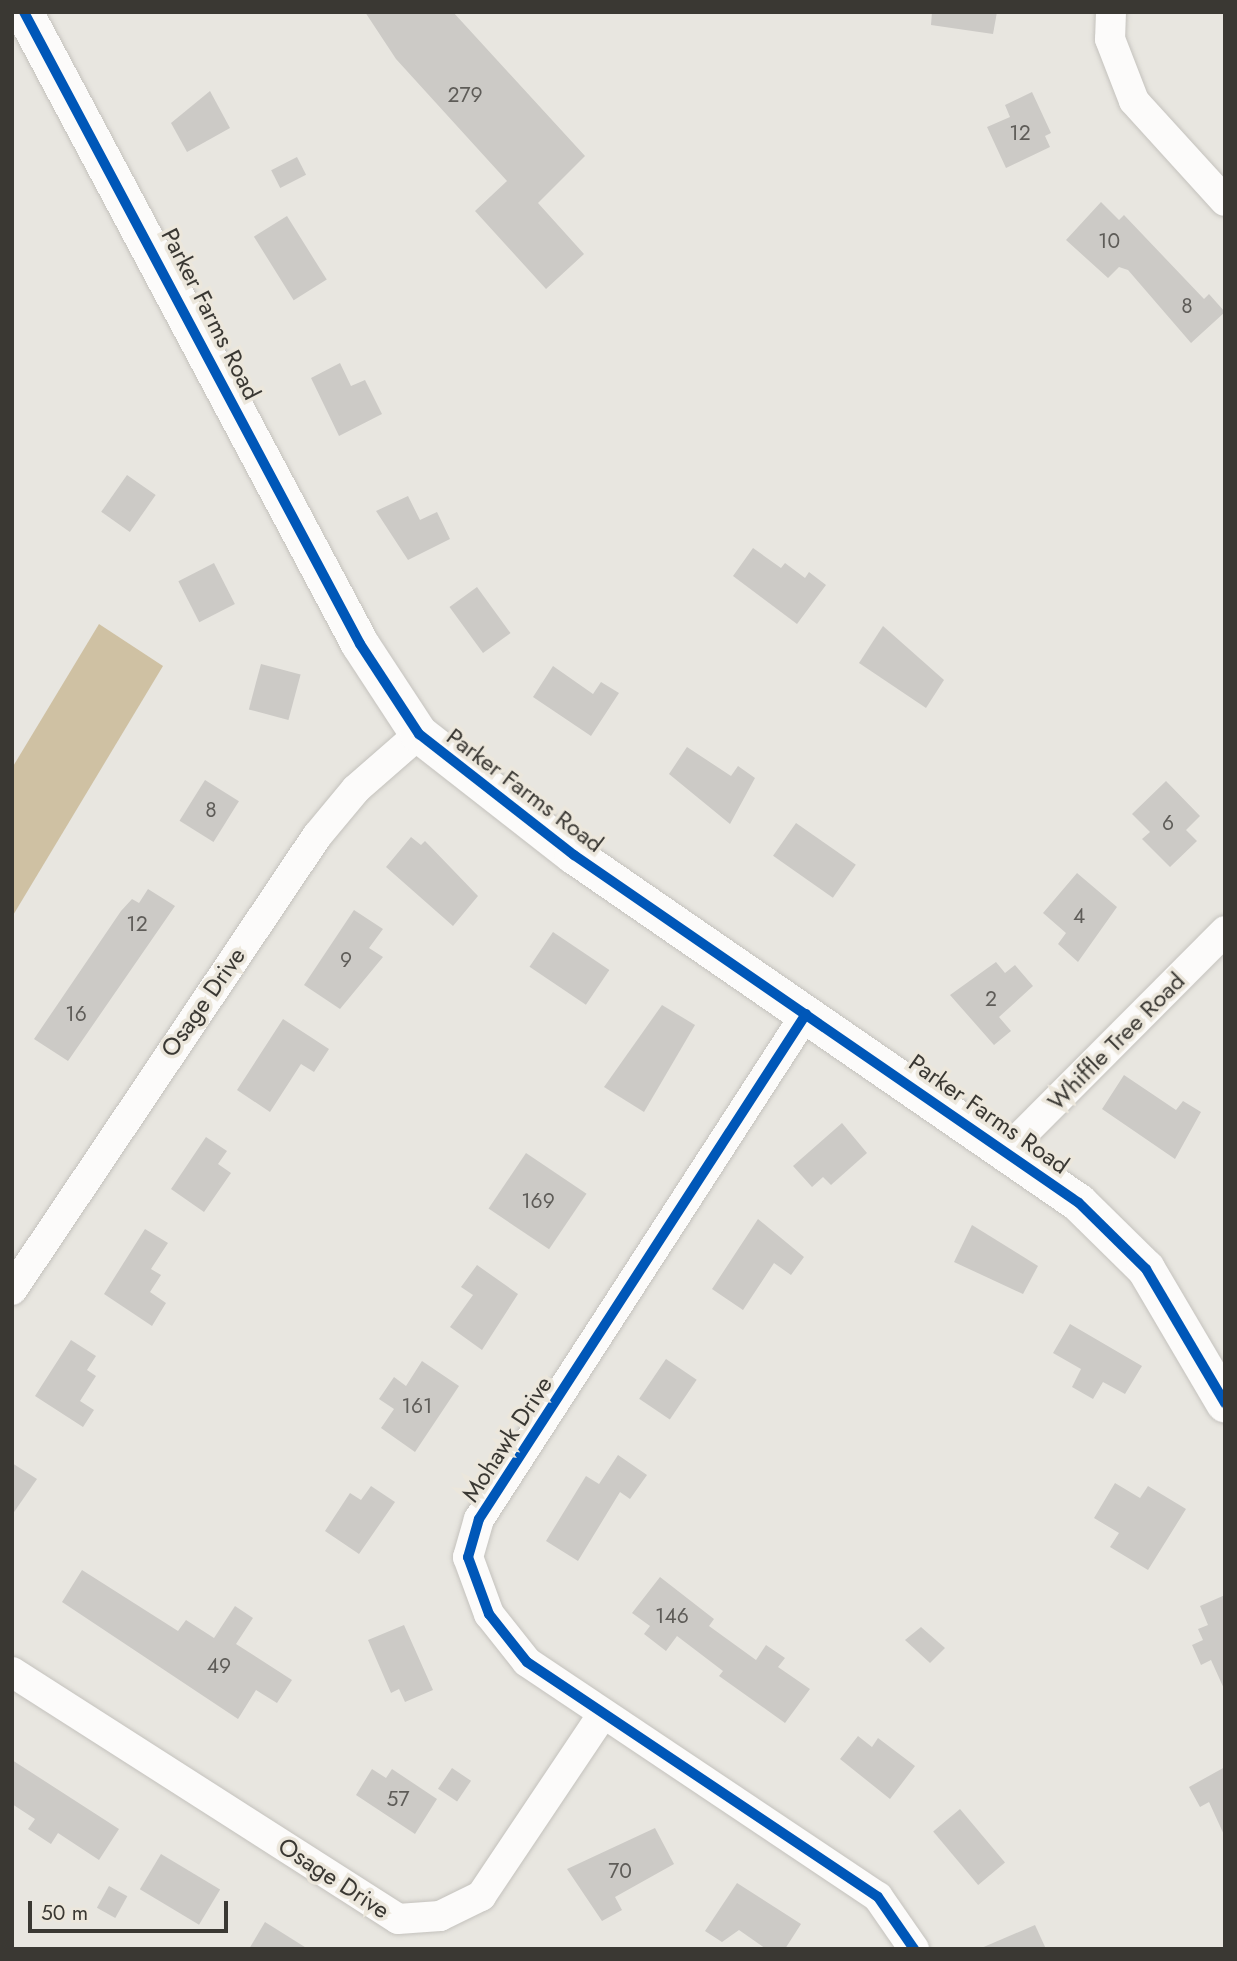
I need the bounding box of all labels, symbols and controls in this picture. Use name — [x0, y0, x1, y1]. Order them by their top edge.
house number: 279 — [447, 82, 483, 108]
house number: 12 — [1009, 120, 1031, 146]
street label: Parker Farms Road — [155, 223, 267, 405]
house number: 10 — [1098, 228, 1120, 254]
house number: 8 — [1181, 293, 1193, 319]
street label: Parker Farms Road — [441, 722, 609, 858]
house number: 8 — [205, 797, 217, 823]
house number: 6 — [1162, 810, 1174, 836]
house number: 4 — [1073, 903, 1085, 929]
house number: 12 — [126, 911, 148, 937]
street label: Osage Drive — [155, 942, 251, 1062]
house number: 9 — [340, 947, 352, 973]
street label: Whiffle Tree Road — [1041, 966, 1191, 1116]
house number: 2 — [985, 986, 997, 1012]
house number: 16 — [65, 1001, 87, 1027]
street label: Parker Farms Road — [903, 1048, 1075, 1180]
house number: 169 — [521, 1188, 555, 1214]
street label: Mohawk Drive — [456, 1371, 558, 1507]
house number: 161 — [402, 1393, 432, 1419]
house number: 146 — [655, 1603, 689, 1629]
house number: 49 — [207, 1653, 231, 1679]
house number: 57 — [387, 1786, 409, 1812]
street label: Osage Drive — [273, 1831, 395, 1925]
house number: 70 — [608, 1858, 632, 1884]
scale bar — [32, 1888, 231, 1932]
text: 50 m — [41, 1898, 88, 1928]

